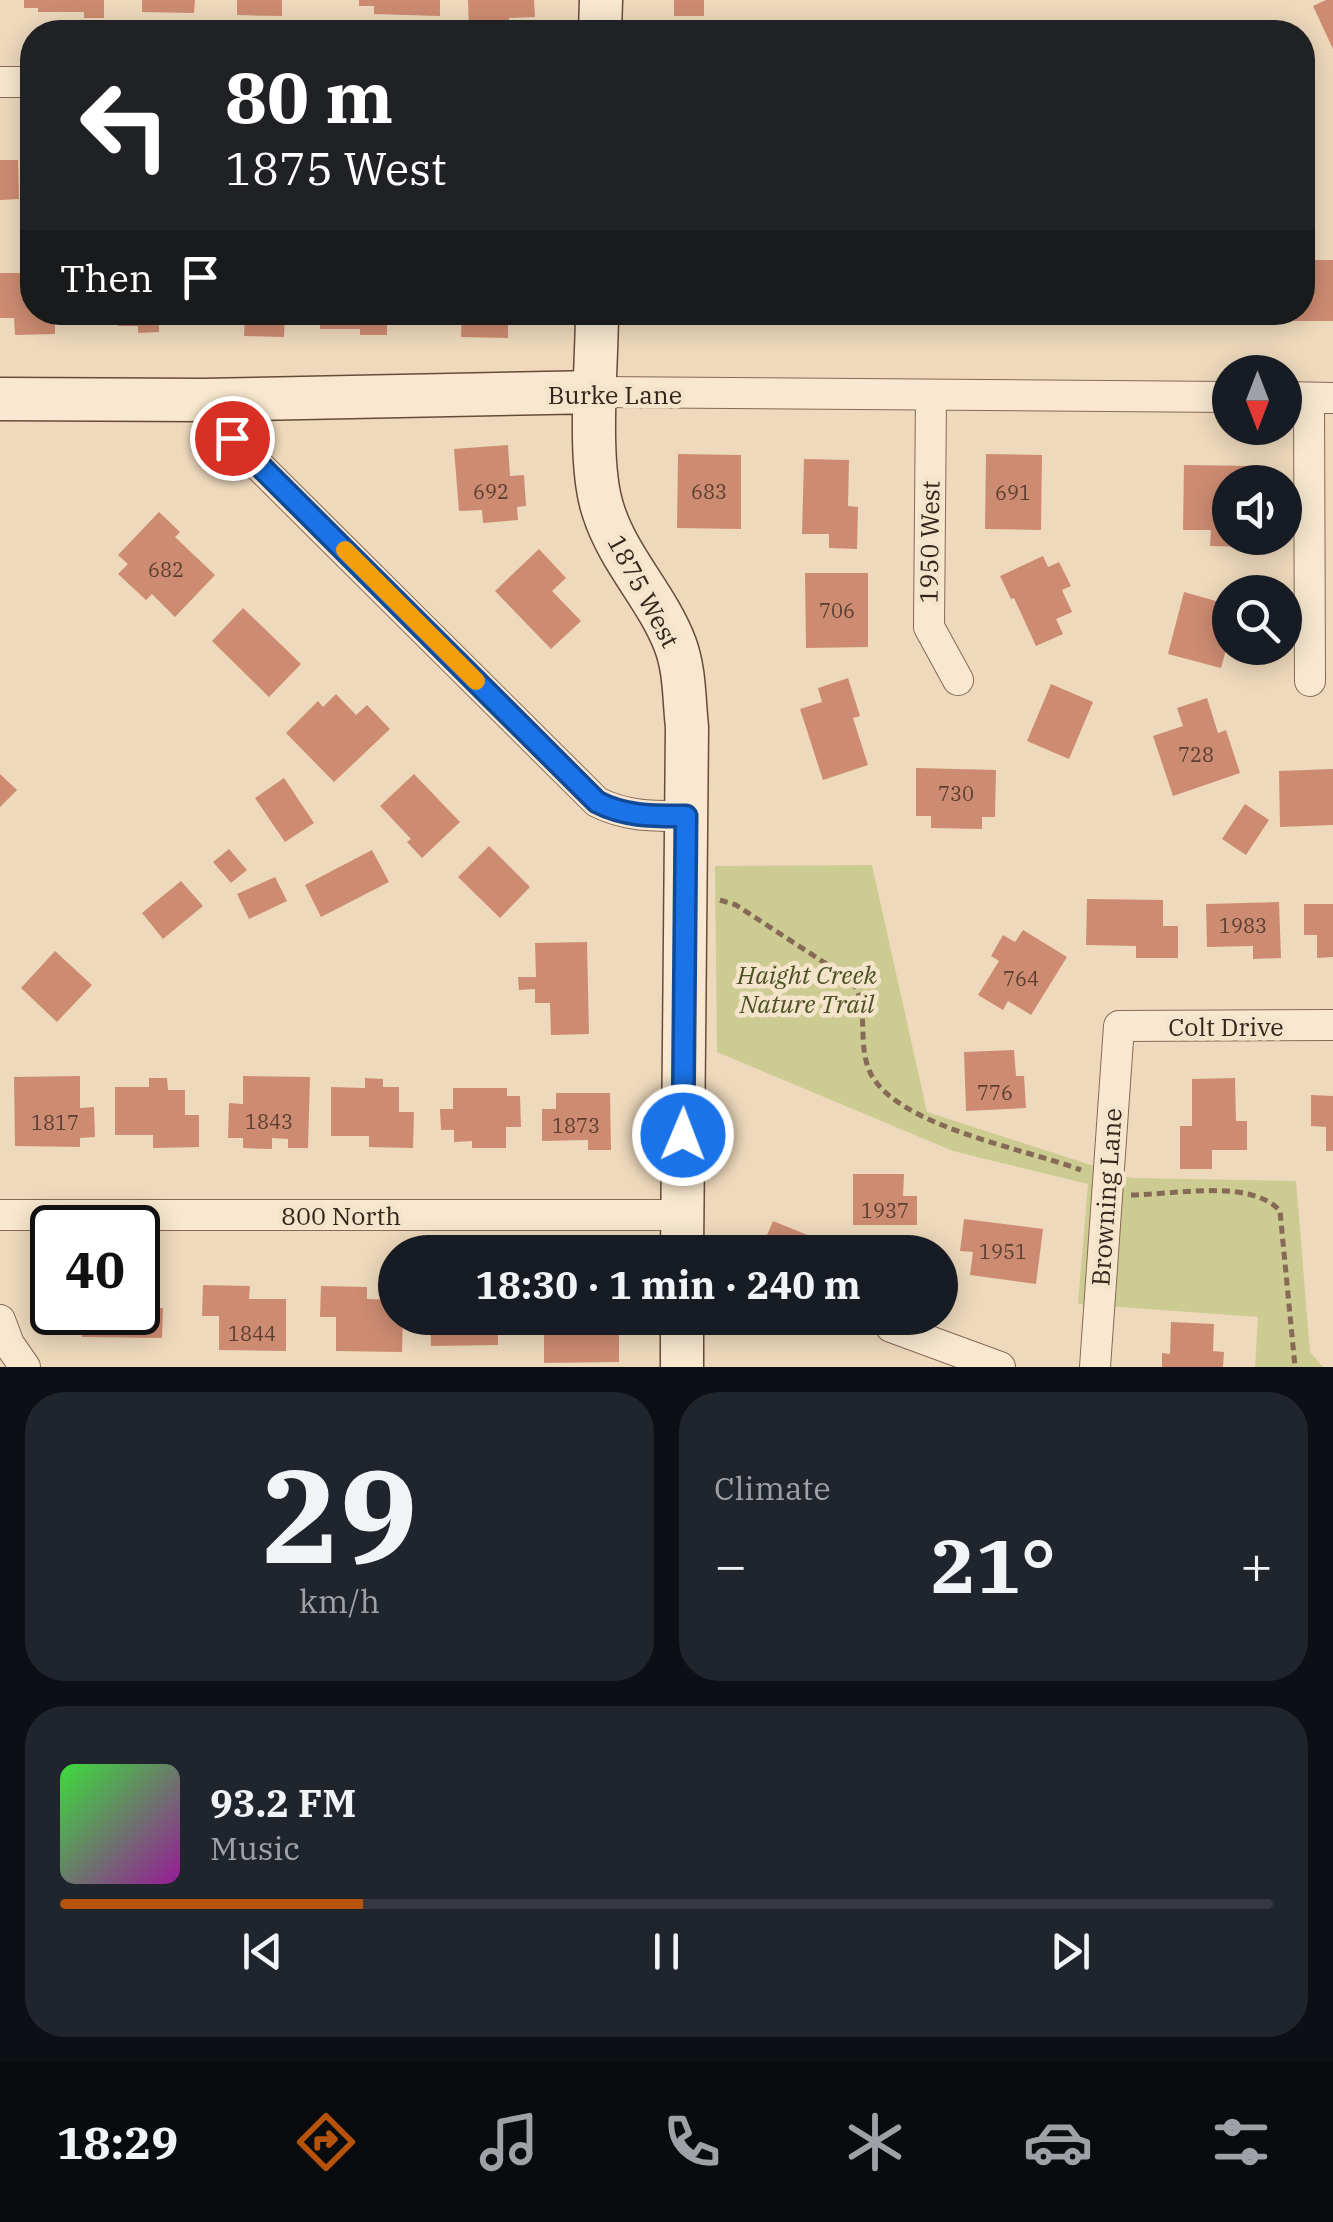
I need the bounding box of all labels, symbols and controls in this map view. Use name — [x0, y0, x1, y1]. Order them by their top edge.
text: 80 m — [225, 51, 393, 142]
icon: left — [60, 60, 190, 190]
text: 1875 West — [225, 139, 447, 197]
icon: arrive — [173, 250, 228, 305]
text: Then — [60, 253, 153, 302]
north arrow — [1212, 355, 1302, 445]
map controls — [1212, 355, 1302, 665]
street label: Burke Lane — [548, 378, 682, 411]
pin — [190, 396, 275, 481]
icon: arrive — [205, 411, 260, 466]
button: sound — [1212, 465, 1302, 555]
house number: 692 — [473, 478, 509, 505]
house number: 683 — [691, 478, 727, 505]
house number: 691 — [995, 479, 1031, 506]
street label: 1950 West — [911, 480, 947, 604]
street label: 1875 West — [601, 529, 688, 653]
house number: 682 — [148, 556, 184, 583]
button: search — [1212, 575, 1302, 665]
house number: 706 — [819, 597, 855, 624]
house number: 728 — [1178, 741, 1214, 768]
house number: 730 — [938, 780, 974, 807]
house number: 1983 — [1219, 912, 1267, 939]
park label: Haight Creek Nature Trail — [736, 958, 878, 1020]
house number: 764 — [1003, 965, 1039, 992]
street label: Colt Drive — [1168, 1010, 1284, 1043]
house number: 776 — [977, 1079, 1013, 1106]
position arrow — [631, 1083, 735, 1187]
street label: Browning Lane — [1083, 1107, 1129, 1287]
house number: 1843 — [245, 1108, 293, 1135]
house number: 1817 — [31, 1109, 79, 1136]
house number: 1873 — [552, 1112, 600, 1139]
house number: 1937 — [861, 1197, 909, 1224]
street label: 800 North — [281, 1199, 401, 1232]
speed limit sign: 40 — [30, 1205, 160, 1335]
house number: 1951 — [979, 1238, 1027, 1265]
text: 18:30 · 1 min · 240 m — [475, 1260, 861, 1309]
house number: 1844 — [228, 1320, 276, 1347]
text: 29 — [261, 1430, 418, 1599]
text: Climate — [714, 1467, 831, 1509]
text: 21° — [931, 1516, 1056, 1614]
text: − — [714, 1529, 747, 1600]
text: + — [1240, 1529, 1273, 1600]
text: km/h — [299, 1580, 380, 1622]
text: 93.2 FM — [210, 1778, 356, 1827]
text: Music — [210, 1827, 300, 1869]
icon: previous — [235, 1924, 290, 1979]
icon: pause — [639, 1924, 694, 1979]
icon: next — [1043, 1924, 1098, 1979]
icon: directions — [291, 2107, 361, 2177]
icon: music — [474, 2107, 544, 2177]
icon: phone — [657, 2107, 727, 2177]
icon: climate — [840, 2107, 910, 2177]
icon: car — [1023, 2107, 1093, 2177]
icon: filters — [1206, 2107, 1276, 2177]
text: 18:29 — [57, 2113, 178, 2171]

